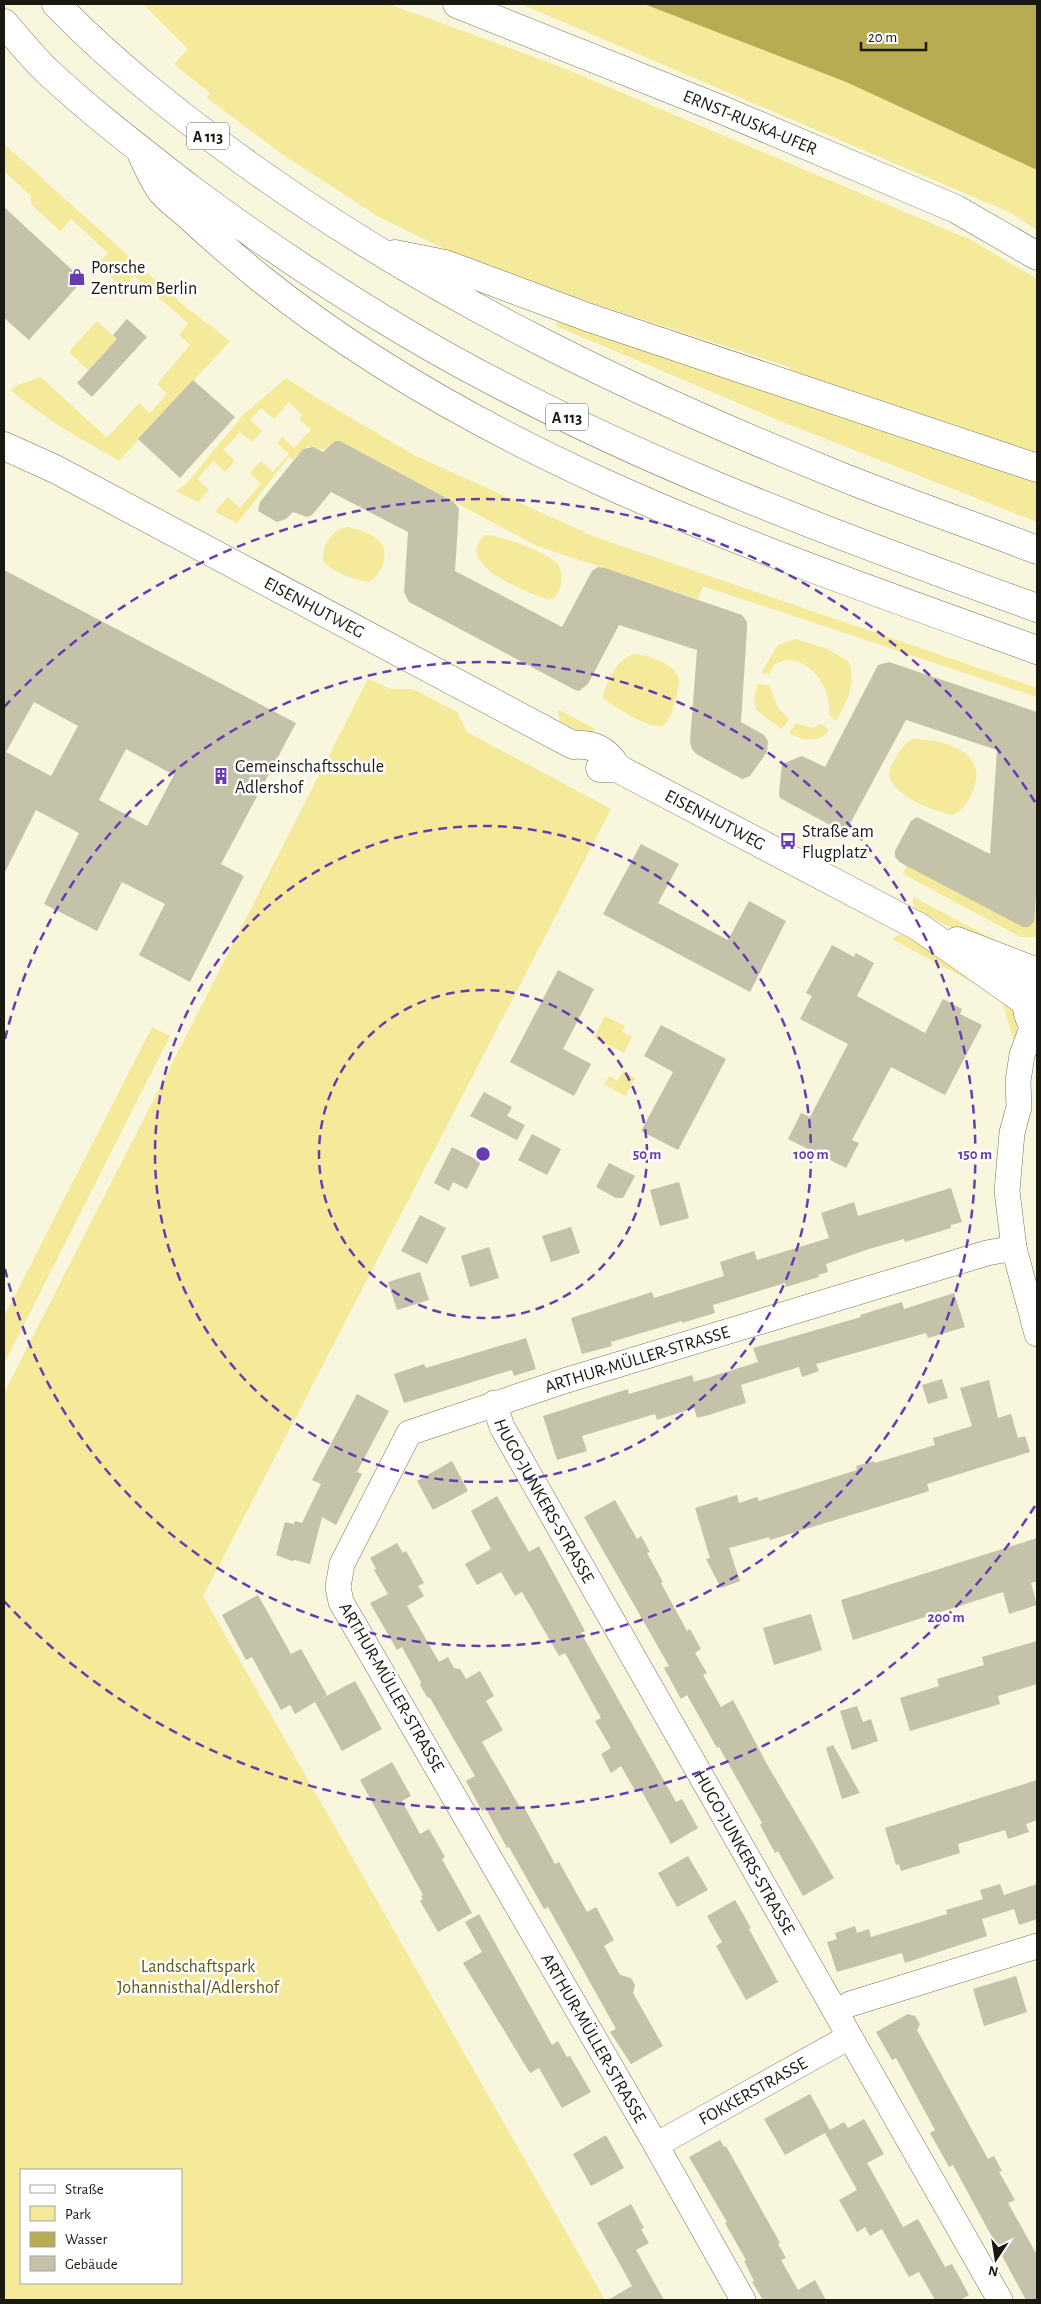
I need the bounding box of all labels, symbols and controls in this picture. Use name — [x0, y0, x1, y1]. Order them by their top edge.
scale bar — [861, 20, 926, 52]
text: 20 m — [868, 30, 897, 45]
street label: ERNST-RUSKA-UFER — [680, 87, 819, 159]
road number: A 113 — [187, 122, 229, 150]
place label: Porsche Zentrum Berlin — [91, 259, 197, 298]
shop icon: Porsche Zentrum Berlin — [67, 267, 87, 287]
road number: A 113 — [546, 404, 588, 431]
street label: EISENHUTWEG — [261, 574, 367, 642]
place label: Gemeinschaftsschule Adlershof — [235, 758, 384, 797]
building icon: Gemeinschaftsschule Adlershof — [211, 766, 231, 786]
street label: EISENHUTWEG — [662, 787, 768, 854]
place label: Straße am Flugplatz — [802, 823, 874, 862]
bus stop icon: Straße am Flugplatz — [778, 831, 798, 851]
centre of rings — [474, 1145, 492, 1163]
text: 50 m — [633, 1147, 661, 1162]
text: 100 m — [793, 1147, 829, 1162]
text: 150 m — [958, 1147, 992, 1162]
street label: ARTHUR-MÜLLER-STRASSE — [542, 1323, 732, 1397]
street label: HUGO-JUNKERS-STRASSE — [490, 1417, 597, 1586]
street label: ARTHUR-MÜLLER-STRASSE — [335, 1599, 449, 1776]
text: 200 m — [927, 1610, 965, 1625]
street label: HUGO-JUNKERS-STRASSE — [690, 1768, 798, 1938]
street label: ARTHUR-MÜLLER-STRASSE — [537, 1950, 651, 2127]
park label: Landschaftspark Johannisthal/Adlershof — [117, 1958, 280, 1997]
street label: FOKKERSTRASSE — [696, 2054, 811, 2129]
legend — [20, 2169, 182, 2284]
text: Straße — [65, 2182, 104, 2197]
text: Park — [65, 2207, 91, 2222]
text: Wasser — [65, 2232, 108, 2247]
north arrow — [971, 2234, 1021, 2284]
text: Gebäude — [65, 2257, 118, 2272]
text: N — [987, 2263, 1000, 2279]

